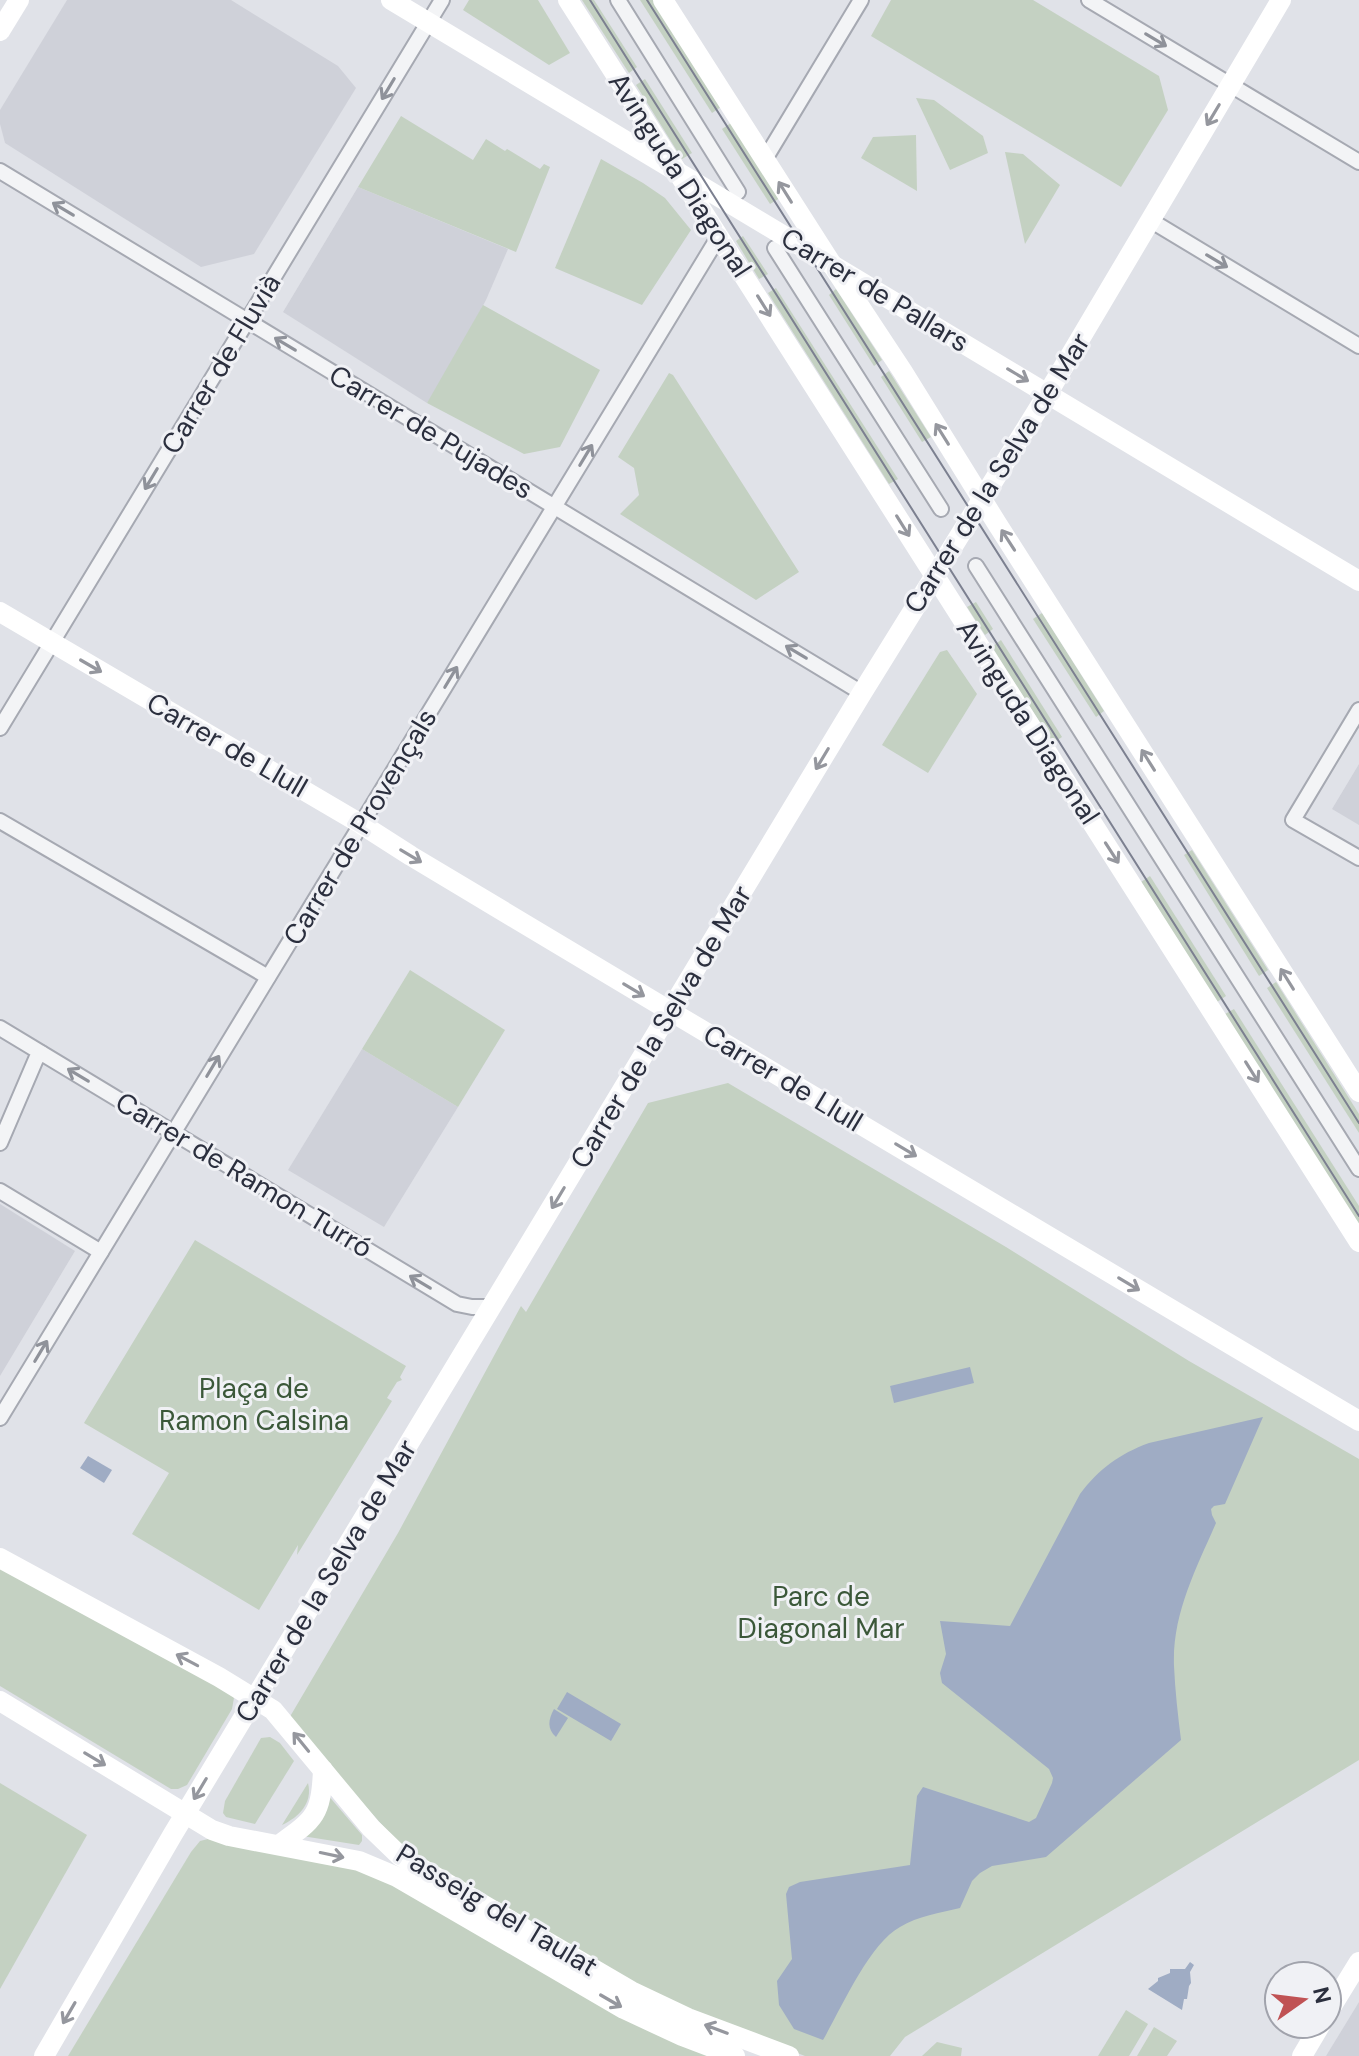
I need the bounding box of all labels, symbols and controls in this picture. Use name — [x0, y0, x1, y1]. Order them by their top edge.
one-way arrow — [1144, 32, 1167, 48]
street label: Avinguda Diagonal — [600, 66, 760, 284]
one-way arrow — [379, 77, 395, 100]
one-way arrow — [1205, 103, 1221, 126]
one-way arrow — [777, 181, 793, 204]
one-way arrow — [52, 201, 75, 217]
street label: Carrer de Pallars — [774, 219, 976, 361]
one-way arrow — [1205, 253, 1228, 269]
street label: Carrer de Fluvià — [153, 267, 289, 461]
one-way arrow — [757, 294, 773, 317]
street label: Carrer de la Selva de Mar — [895, 326, 1099, 620]
one-way arrow — [274, 336, 297, 352]
street label: Carrer de Pujades — [322, 356, 540, 508]
one-way arrow — [1006, 368, 1029, 384]
one-way arrow — [934, 423, 950, 446]
one-way arrow — [579, 444, 595, 467]
one-way arrow — [143, 467, 159, 490]
one-way arrow — [896, 514, 912, 537]
one-way arrow — [1000, 530, 1017, 552]
street label: Avinguda Diagonal — [948, 613, 1108, 831]
one-way arrow — [785, 644, 808, 660]
one-way arrow — [79, 658, 102, 674]
one-way arrow — [443, 666, 459, 689]
street label: Carrer de Llull — [140, 684, 314, 806]
street label: Carrer de Provençals — [275, 702, 445, 952]
one-way arrow — [814, 747, 830, 770]
one-way arrow — [1140, 749, 1157, 771]
one-way arrow — [1104, 841, 1120, 864]
one-way arrow — [399, 848, 422, 864]
street label: Carrer de la Selva de Mar — [562, 879, 760, 1175]
one-way arrow — [1279, 968, 1295, 991]
one-way arrow — [622, 982, 645, 998]
street label: Carrer de Llull — [696, 1016, 870, 1140]
one-way arrow — [206, 1055, 222, 1078]
one-way arrow — [1244, 1060, 1260, 1083]
one-way arrow — [67, 1067, 90, 1083]
street label: Carrer de Ramon Turró — [109, 1083, 379, 1267]
one-way arrow — [894, 1143, 917, 1159]
one-way arrow — [550, 1186, 566, 1209]
one-way arrow — [409, 1273, 432, 1289]
one-way arrow — [1117, 1276, 1140, 1292]
one-way arrow — [33, 1340, 49, 1363]
park label: Plaça de Ramon Calsina — [159, 1370, 349, 1439]
street label: Carrer de la Selva de Mar — [227, 1433, 425, 1729]
park label: Parc de Diagonal Mar — [737, 1578, 905, 1647]
one-way arrow — [176, 1652, 200, 1667]
one-way arrow — [292, 1732, 309, 1753]
one-way arrow — [83, 1751, 106, 1767]
one-way arrow — [192, 1777, 208, 1800]
street label: Passeig del Taulat — [389, 1835, 605, 1985]
one-way arrow — [319, 1848, 344, 1863]
north arrow — [1263, 1960, 1343, 2040]
text: N — [1306, 1984, 1338, 2007]
one-way arrow — [599, 1993, 622, 2009]
one-way arrow — [61, 2001, 77, 2024]
one-way arrow — [704, 2021, 729, 2035]

